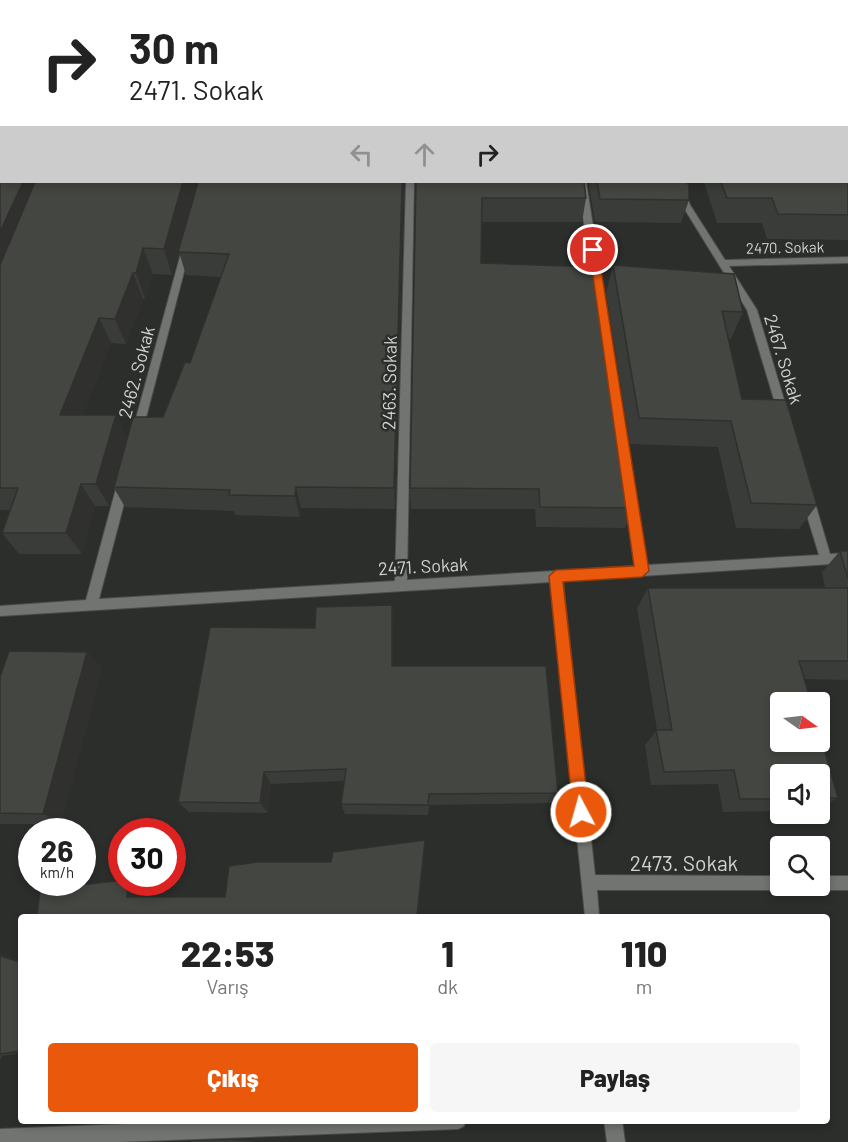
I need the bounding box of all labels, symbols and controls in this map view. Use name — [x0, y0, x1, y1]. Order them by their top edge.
text: 30 m — [129, 22, 219, 72]
icon: right — [30, 24, 108, 102]
text: 2471. Sokak — [129, 73, 264, 105]
icon: left — [345, 138, 378, 171]
icon: ahead — [408, 138, 441, 171]
icon: right — [471, 138, 504, 171]
pin — [567, 224, 618, 275]
icon: arrive — [576, 233, 609, 266]
street label: 2470. Sokak — [746, 237, 825, 257]
street label: 2467. Sokak — [760, 312, 808, 406]
street label: 2462. Sokak — [113, 324, 159, 420]
street label: 2463. Sokak — [377, 336, 401, 430]
street label: 2471. Sokak — [378, 553, 468, 579]
north arrow — [770, 692, 830, 752]
map controls — [770, 692, 830, 896]
button: sound — [770, 764, 830, 824]
position arrow — [549, 780, 613, 844]
speed limit sign: 30 — [108, 818, 186, 896]
text: 26 — [41, 832, 73, 868]
button: search — [770, 836, 830, 896]
street label: 2473. Sokak — [630, 850, 738, 875]
text: km/h — [40, 863, 74, 881]
text: 22:53 — [181, 931, 274, 974]
text: 1 — [441, 931, 454, 974]
text: 110 — [621, 931, 667, 974]
text: Varış — [206, 974, 249, 998]
text: dk — [437, 974, 458, 998]
text: m — [636, 974, 652, 998]
button: Çıkış — [48, 1043, 418, 1112]
button: Paylaş — [430, 1043, 800, 1112]

